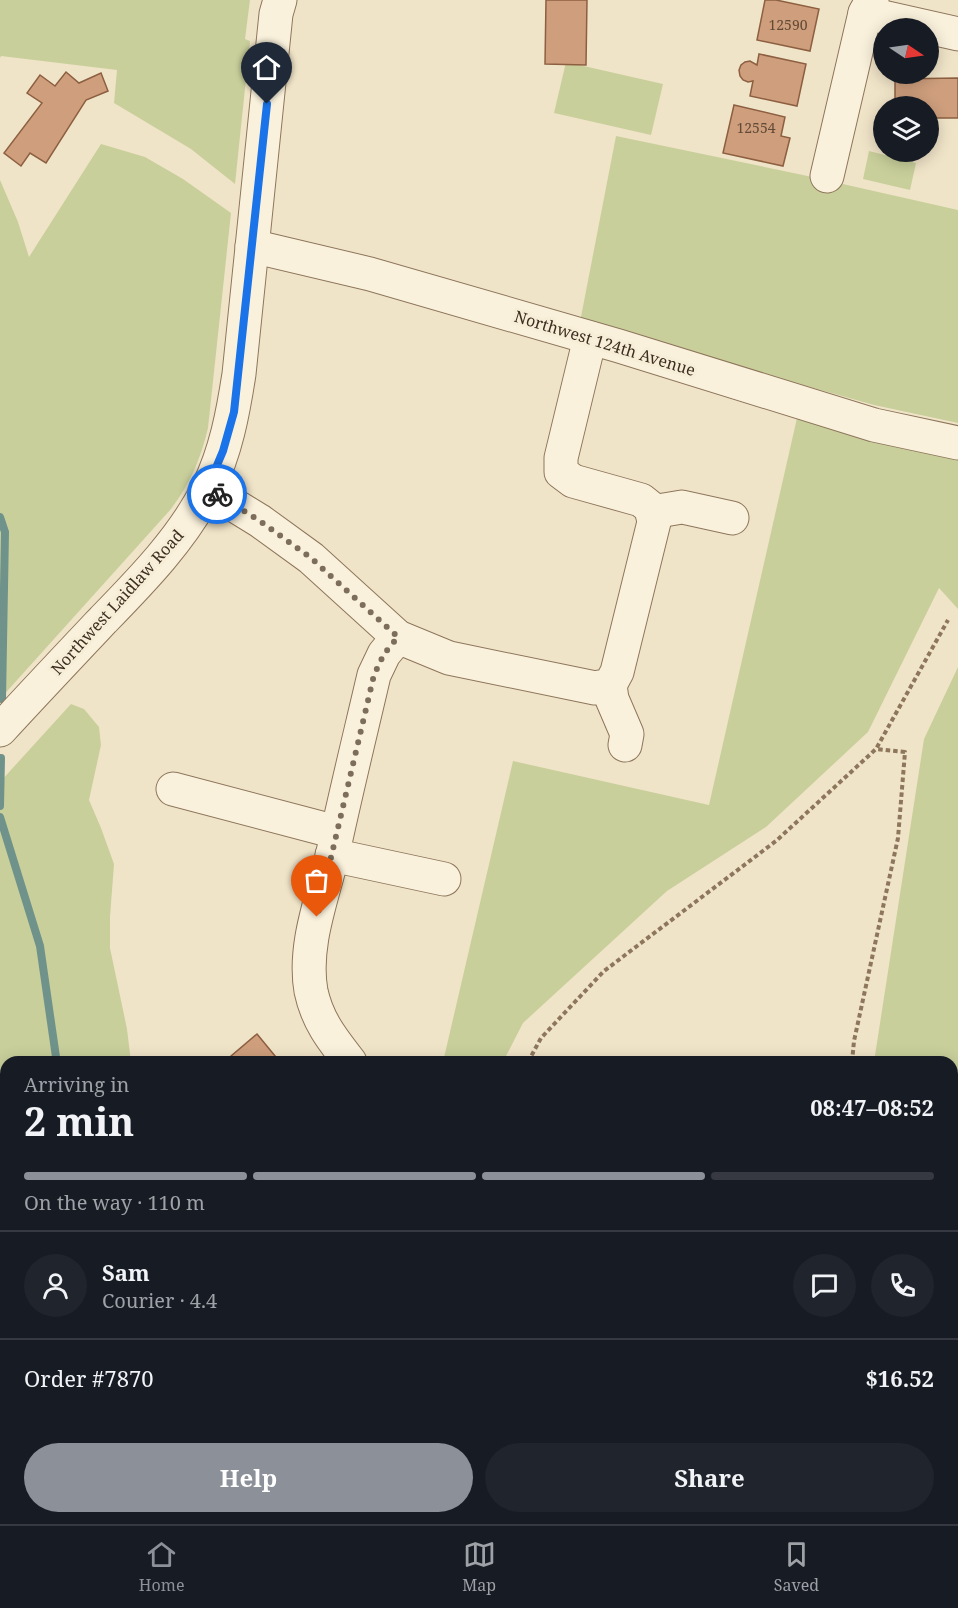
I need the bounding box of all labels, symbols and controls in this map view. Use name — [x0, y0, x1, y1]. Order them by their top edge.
house number: 12590 — [768, 15, 808, 34]
north arrow — [873, 18, 939, 84]
map controls — [873, 18, 939, 162]
pin — [241, 42, 292, 104]
icon: home — [250, 51, 283, 84]
button: layers — [873, 96, 939, 162]
house number: 12554 — [736, 118, 776, 137]
street label: Northwest 124th Avenue — [512, 305, 698, 381]
courier — [187, 464, 247, 524]
icon: bike — [201, 478, 234, 511]
street label: Northwest Laidlaw Road — [46, 524, 188, 679]
pin — [291, 855, 342, 917]
icon: bag — [300, 864, 333, 897]
text: Arriving in — [24, 1071, 129, 1098]
text: 08:47–08:52 — [810, 1092, 934, 1122]
text: 2 min — [24, 1094, 134, 1147]
text: On the way · 110 m — [24, 1189, 205, 1216]
button: person — [24, 1254, 87, 1317]
button: chat — [793, 1254, 856, 1317]
button: phone — [871, 1254, 934, 1317]
text: Sam — [102, 1257, 150, 1287]
text: Courier · 4.4 — [102, 1287, 217, 1314]
text: Order #7870 — [24, 1363, 154, 1393]
text: $16.52 — [865, 1363, 934, 1393]
button: Help — [24, 1443, 473, 1512]
button: Share — [485, 1443, 934, 1512]
tab: Home — [139, 1538, 184, 1596]
tab: Map — [462, 1538, 496, 1596]
tab: Saved — [774, 1538, 819, 1596]

